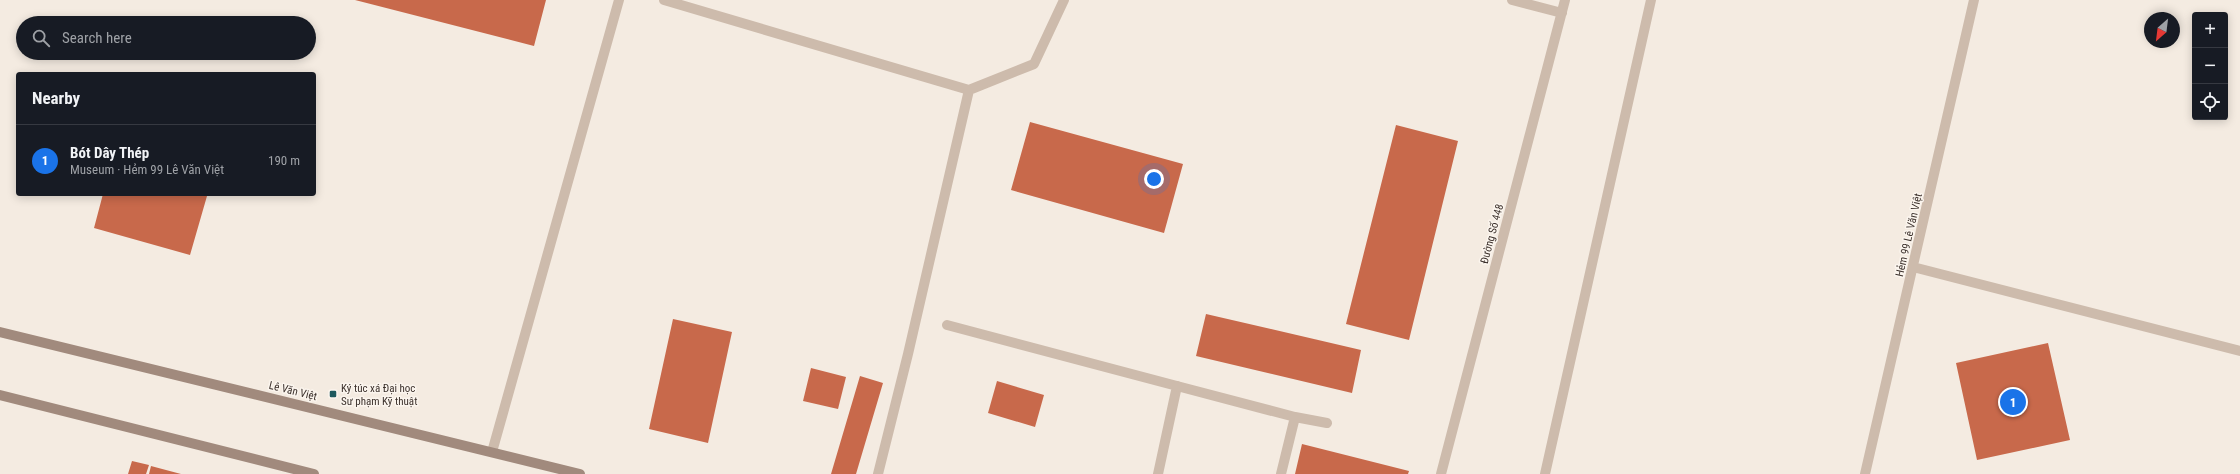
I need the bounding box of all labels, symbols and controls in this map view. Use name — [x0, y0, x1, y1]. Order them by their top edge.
north arrow — [2144, 12, 2180, 48]
map controls — [2192, 12, 2228, 120]
button: + — [2192, 12, 2228, 48]
search box — [16, 16, 316, 60]
icon: search — [30, 27, 52, 49]
text: Search here — [62, 29, 132, 47]
button: − — [2192, 48, 2228, 84]
button: locate — [2192, 84, 2228, 120]
text: Nearby — [32, 88, 80, 108]
text: Bót Dây Thép — [70, 144, 149, 162]
text: 1 — [42, 153, 48, 168]
text: 190 m — [268, 153, 300, 168]
text: Museum · Hẻm 99 Lê Văn Việt — [70, 162, 224, 177]
your location — [1144, 169, 1164, 189]
street label: Hẻm 99 Lê Văn Việt — [1893, 192, 1925, 278]
street label: Đường Số 448 — [1478, 203, 1506, 265]
street label: Lê Văn Việt — [268, 379, 318, 403]
place label: Ký túc xá Đại học Sư phạm Kỹ thuật — [341, 382, 417, 408]
pin: 1 — [2000, 387, 2026, 417]
marker: Ký túc xá Đại học Sư phạm Kỹ thuật — [328, 389, 338, 399]

